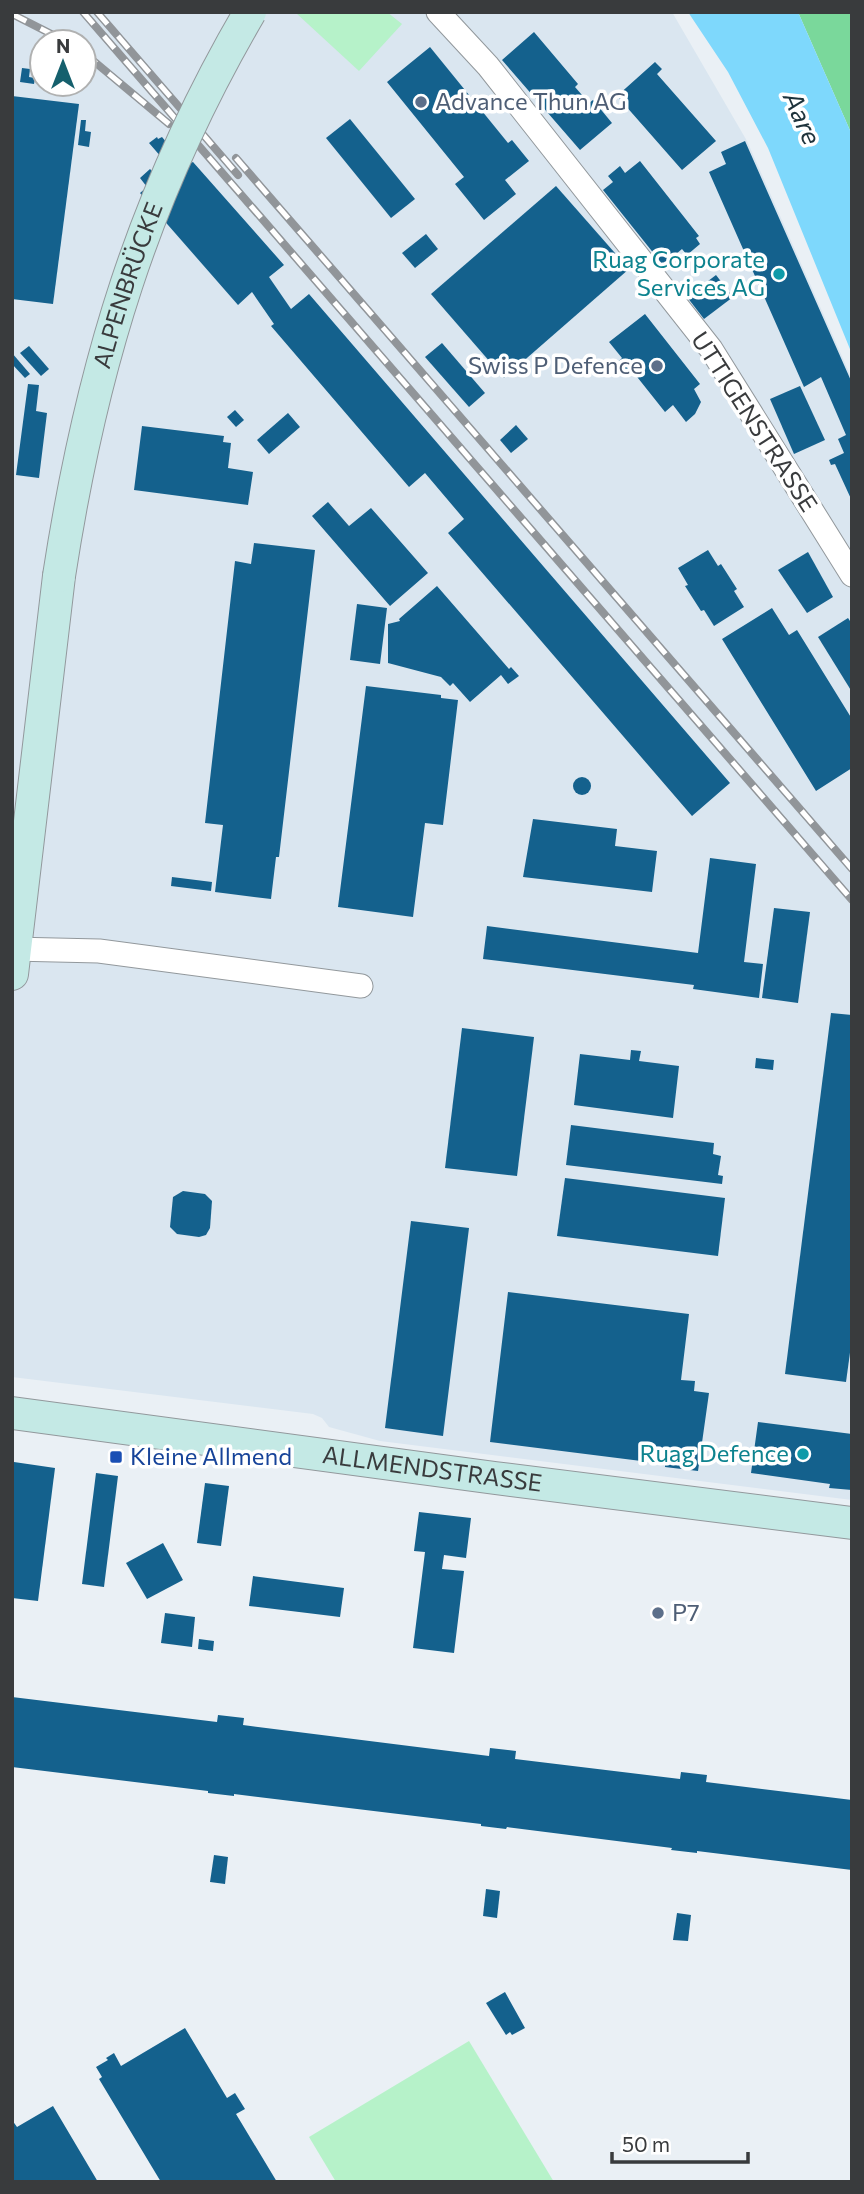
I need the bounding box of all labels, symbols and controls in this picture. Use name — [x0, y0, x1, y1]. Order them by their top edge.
north arrow — [28, 28, 98, 98]
text: N — [56, 34, 70, 57]
water label: Aare — [778, 85, 829, 149]
place label: Advance Thun AG — [435, 86, 627, 115]
marker: Advance Thun AG — [413, 94, 429, 110]
street label: ALPENBRÜCKE — [86, 198, 168, 371]
place label: Ruag Corporate Services AG — [592, 244, 765, 301]
marker: Ruag Corporate Services AG — [771, 266, 787, 282]
street label: UTTIGENSTRASSE — [686, 326, 824, 517]
place label: Swiss P Defence — [468, 350, 643, 379]
marker: Swiss P Defence — [649, 358, 665, 374]
place label: Ruag Defence — [639, 1438, 789, 1467]
street label: ALLMENDSTRASSE — [321, 1439, 544, 1497]
place label: Kleine Allmend — [130, 1441, 292, 1470]
marker: Ruag Defence — [795, 1446, 811, 1462]
marker: Kleine Allmend — [108, 1449, 124, 1465]
place label: P7 — [672, 1597, 700, 1626]
marker: P7 — [650, 1605, 666, 1621]
scale bar — [612, 2120, 748, 2164]
text: 50 m — [622, 2131, 670, 2156]

